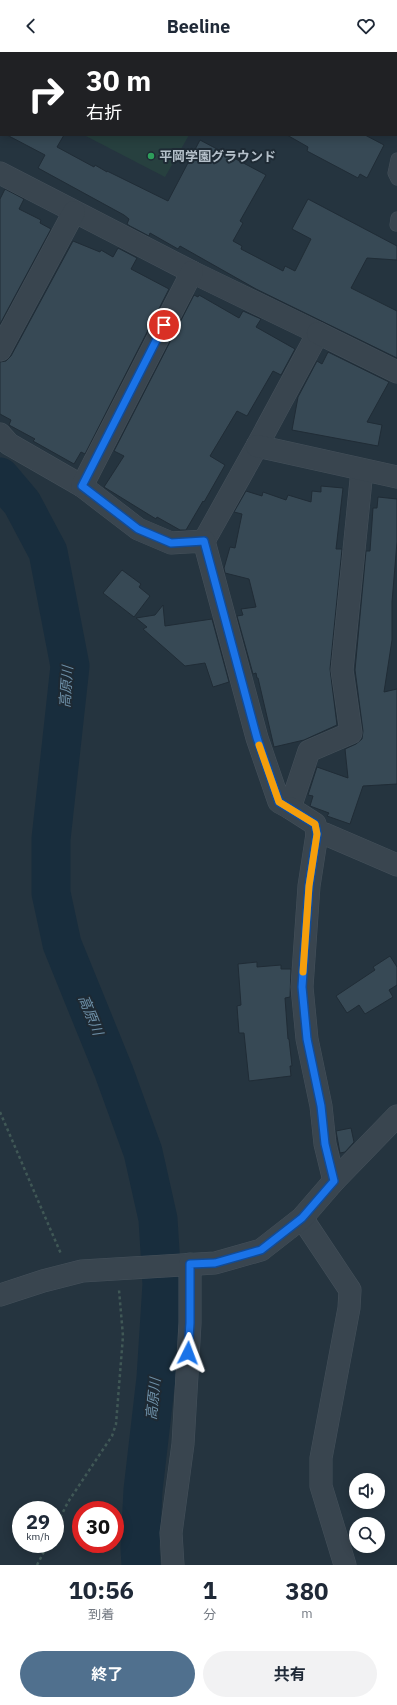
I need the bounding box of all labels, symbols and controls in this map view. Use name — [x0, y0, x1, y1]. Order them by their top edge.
icon: back — [20, 15, 42, 37]
text: Beeline — [167, 15, 230, 38]
icon: heart — [355, 15, 377, 37]
text: 30 m — [86, 62, 151, 99]
icon: right — [20, 68, 72, 120]
text: 右折 — [86, 101, 122, 124]
place label: 平岡学園グラウンド — [159, 148, 276, 165]
marker: 平岡学園グラウンド — [146, 151, 156, 161]
pin — [147, 308, 181, 342]
icon: arrive — [153, 314, 175, 336]
water label: 高原川 — [56, 663, 77, 709]
water label: 高原川 — [75, 992, 108, 1040]
position arrow — [167, 1332, 209, 1374]
water label: 高原川 — [142, 1375, 164, 1421]
map controls — [349, 1473, 385, 1553]
button: sound — [349, 1473, 385, 1509]
speed limit sign: 30 — [72, 1501, 124, 1553]
text: 29 — [26, 1508, 50, 1535]
button: search — [349, 1517, 385, 1553]
text: km/h — [26, 1530, 50, 1543]
text: 10:56 — [68, 1574, 134, 1606]
text: 1 — [202, 1574, 217, 1606]
text: 380 — [285, 1575, 329, 1607]
text: m — [301, 1605, 313, 1622]
text: 到着 — [88, 1606, 114, 1623]
text: 分 — [203, 1606, 216, 1623]
button: 終了 — [20, 1651, 195, 1697]
button: 共有 — [203, 1651, 377, 1697]

